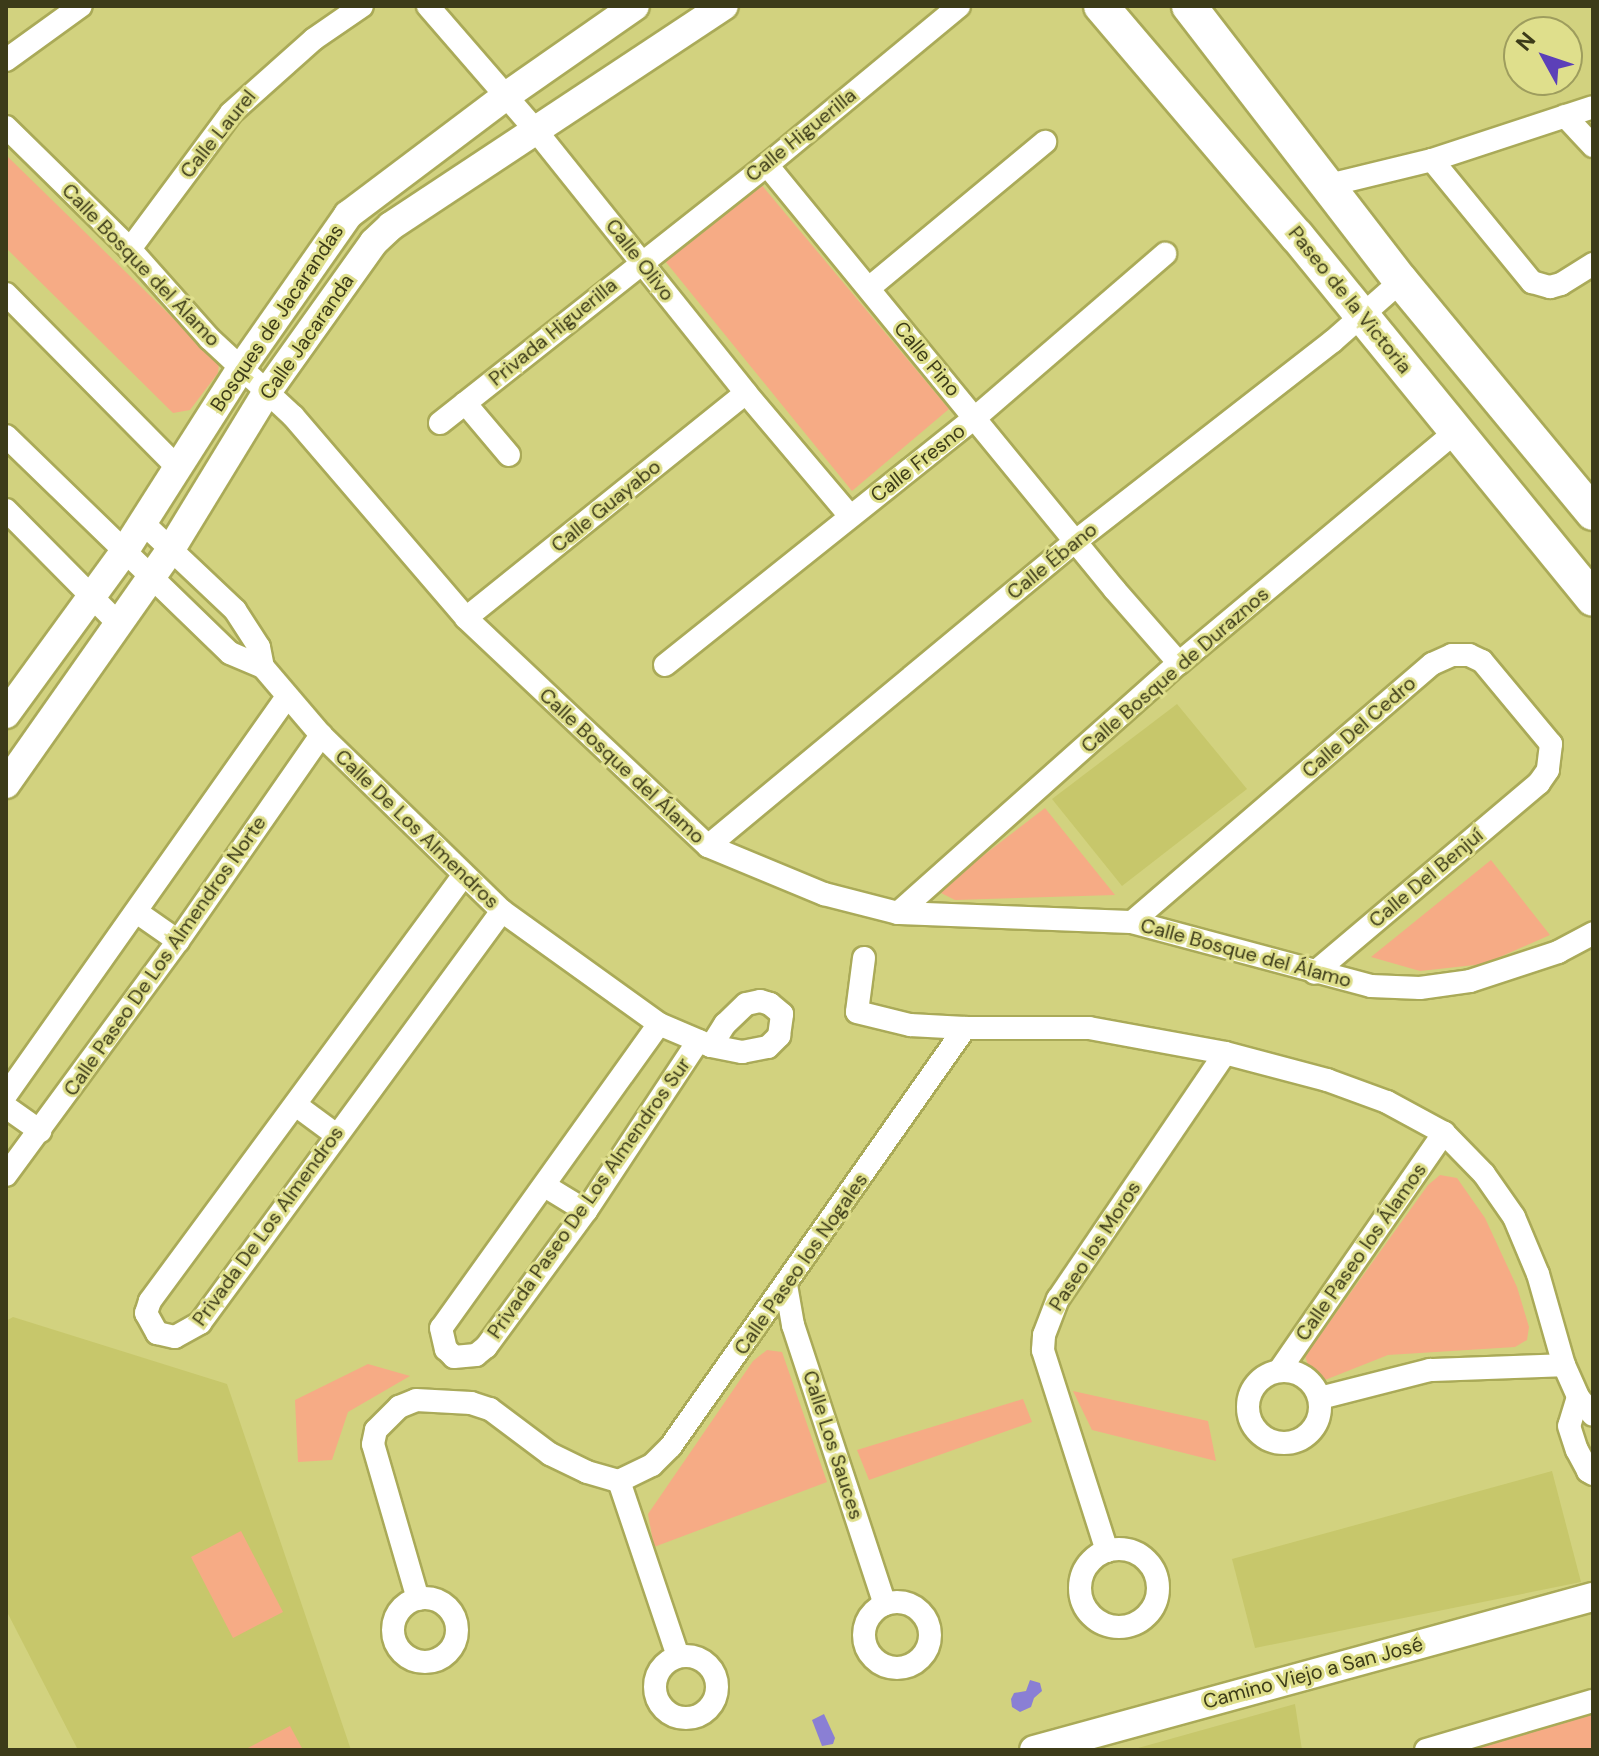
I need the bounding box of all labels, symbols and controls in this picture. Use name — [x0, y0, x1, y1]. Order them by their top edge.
north arrow — [1503, 16, 1583, 96]
text: N — [1509, 26, 1542, 57]
street label: Calle Higuerilla — [741, 83, 861, 187]
street label: Calle Laurel — [175, 85, 261, 183]
street label: Calle Bosque del Álamo — [57, 178, 225, 352]
street label: Calle Olivo — [601, 214, 679, 306]
street label: Bosques de Jacarandas — [205, 220, 349, 416]
street label: Paseo de la Victoria — [1283, 222, 1417, 378]
street label: Calle Jacaranda — [255, 270, 359, 404]
street label: Privada Higuerilla — [484, 273, 622, 391]
street label: Calle Pino — [889, 317, 965, 401]
street label: Calle Fresno — [866, 419, 970, 507]
street label: Calle Guayabo — [546, 455, 666, 557]
street label: Calle Ébano — [1002, 517, 1102, 605]
street label: Calle Bosque de Duraznos — [1076, 582, 1274, 758]
street label: Calle Del Cedro — [1297, 671, 1421, 783]
street label: Calle Bosque del Álamo — [534, 683, 710, 849]
street label: Calle De Los Almendros — [330, 744, 504, 914]
street label: Calle Paseo De Los Almendros Norte — [59, 811, 271, 1101]
street label: Calle Del Benjuí — [1364, 823, 1488, 933]
street label: Calle Bosque del Álamo — [1138, 913, 1354, 993]
street label: Privada Paseo De Los Almendros Sur — [482, 1053, 696, 1343]
street label: Privada De Los Almendros — [187, 1121, 349, 1331]
street label: Calle Paseo los Álamos — [1291, 1159, 1431, 1345]
street label: Calle Paseo los Nogales — [729, 1169, 873, 1359]
street label: Paseo los Moros — [1044, 1177, 1146, 1315]
street label: Calle Los Sauces — [798, 1368, 868, 1522]
street label: Camino Viejo a San José — [1200, 1632, 1426, 1714]

